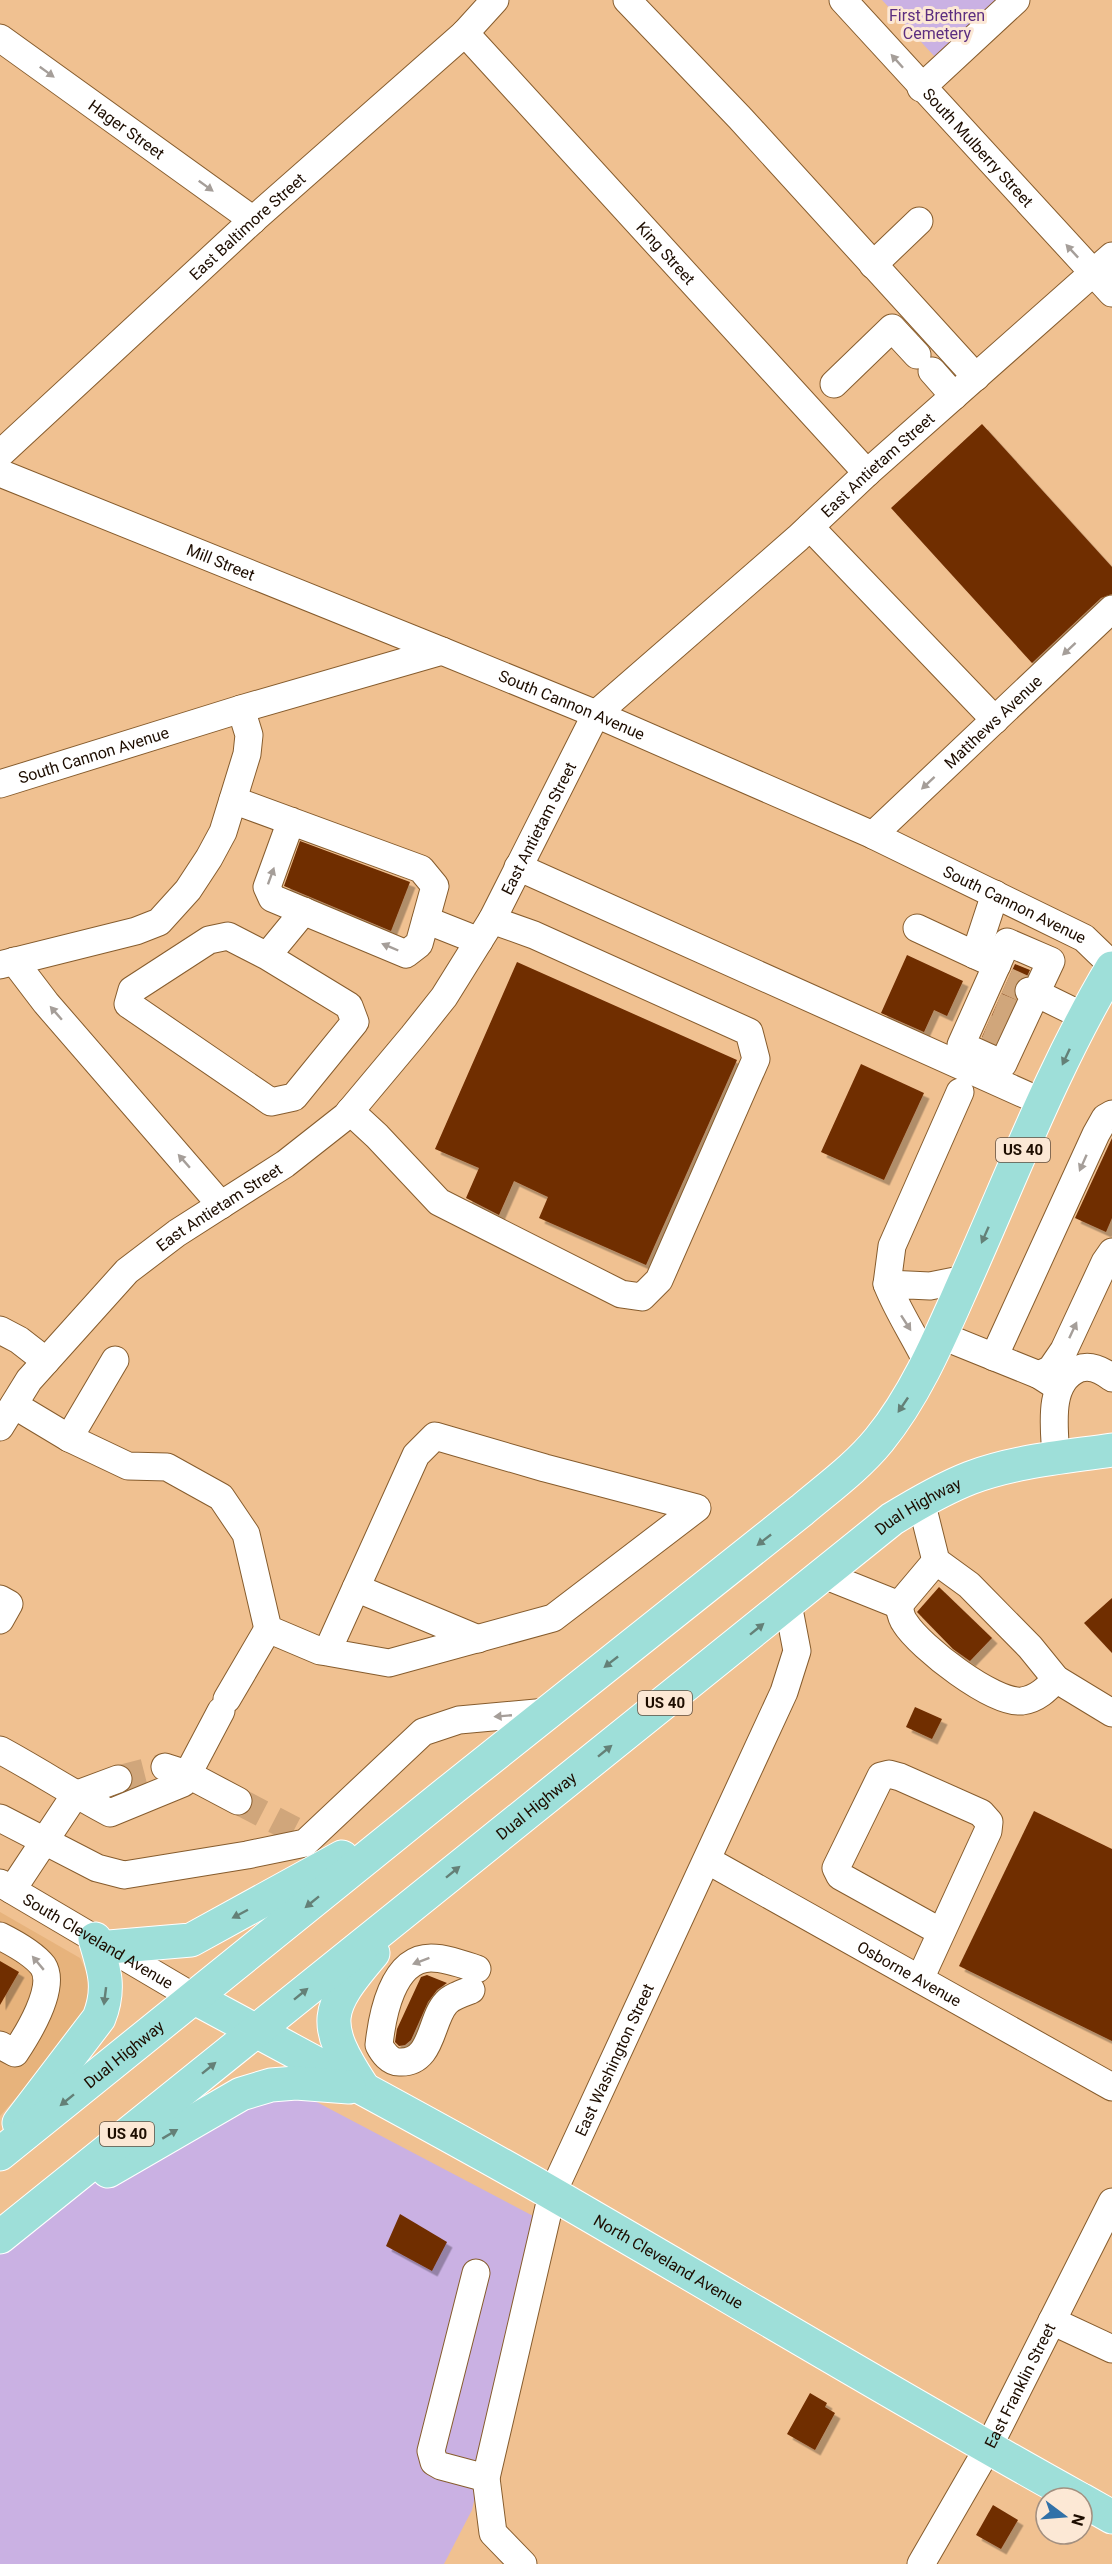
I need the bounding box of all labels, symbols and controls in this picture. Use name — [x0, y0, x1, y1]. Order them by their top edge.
park label: First Brethren Cemetery — [889, 6, 985, 43]
one-way arrow — [891, 54, 904, 69]
one-way arrow — [39, 66, 55, 78]
street label: South Mulberry Street — [919, 84, 1037, 211]
street label: Hager Street — [85, 96, 168, 163]
street label: East Baltimore Street — [185, 169, 309, 284]
one-way arrow — [197, 180, 213, 192]
street label: King Street — [632, 218, 699, 289]
one-way arrow — [1066, 244, 1079, 259]
street label: East Antietam Street — [817, 409, 938, 521]
street label: Mill Street — [184, 540, 257, 585]
one-way arrow — [1063, 642, 1077, 656]
street label: South Cannon Avenue — [496, 666, 648, 744]
street label: Matthews Avenue — [941, 671, 1046, 773]
street label: South Cannon Avenue — [16, 723, 171, 788]
street label: East Antietam Street — [497, 759, 580, 898]
one-way arrow — [920, 776, 935, 790]
street label: South Cannon Avenue — [940, 862, 1089, 948]
one-way arrow — [266, 867, 276, 885]
one-way arrow — [381, 942, 399, 952]
one-way arrow — [49, 1006, 63, 1021]
one-way arrow — [1061, 1049, 1070, 1066]
road number: US 40 — [996, 1138, 1050, 1162]
one-way arrow — [177, 1153, 191, 1168]
one-way arrow — [1078, 1155, 1087, 1172]
street label: East Antietam Street — [153, 1159, 286, 1255]
one-way arrow — [980, 1226, 990, 1244]
one-way arrow — [901, 1315, 912, 1331]
one-way arrow — [1069, 1322, 1078, 1339]
one-way arrow — [898, 1397, 909, 1413]
street label: Dual Highway — [871, 1474, 964, 1539]
one-way arrow — [756, 1534, 772, 1547]
one-way arrow — [750, 1623, 765, 1635]
one-way arrow — [604, 1655, 619, 1667]
road number: US 40 — [638, 1691, 692, 1715]
one-way arrow — [494, 1711, 513, 1721]
one-way arrow — [597, 1744, 613, 1757]
street label: Dual Highway — [492, 1768, 580, 1844]
one-way arrow — [445, 1866, 461, 1879]
street label: South Cleveland Avenue — [19, 1890, 176, 1993]
one-way arrow — [305, 1896, 320, 1908]
one-way arrow — [231, 1909, 248, 1919]
street label: Osborne Avenue — [854, 1937, 965, 2011]
one-way arrow — [31, 1956, 45, 1971]
one-way arrow — [411, 1957, 429, 1967]
street label: East Washington Street — [571, 1981, 658, 2139]
one-way arrow — [100, 1986, 110, 2005]
one-way arrow — [293, 1988, 308, 2001]
street label: Dual Highway — [80, 2016, 168, 2092]
one-way arrow — [201, 2062, 216, 2075]
one-way arrow — [60, 2093, 75, 2106]
road number: US 40 — [100, 2122, 154, 2146]
one-way arrow — [162, 2129, 178, 2140]
street label: North Cleveland Avenue — [590, 2211, 747, 2313]
street label: East Franklin Street — [981, 2320, 1059, 2451]
north arrow — [1034, 2486, 1094, 2546]
text: N — [1067, 2512, 1089, 2528]

